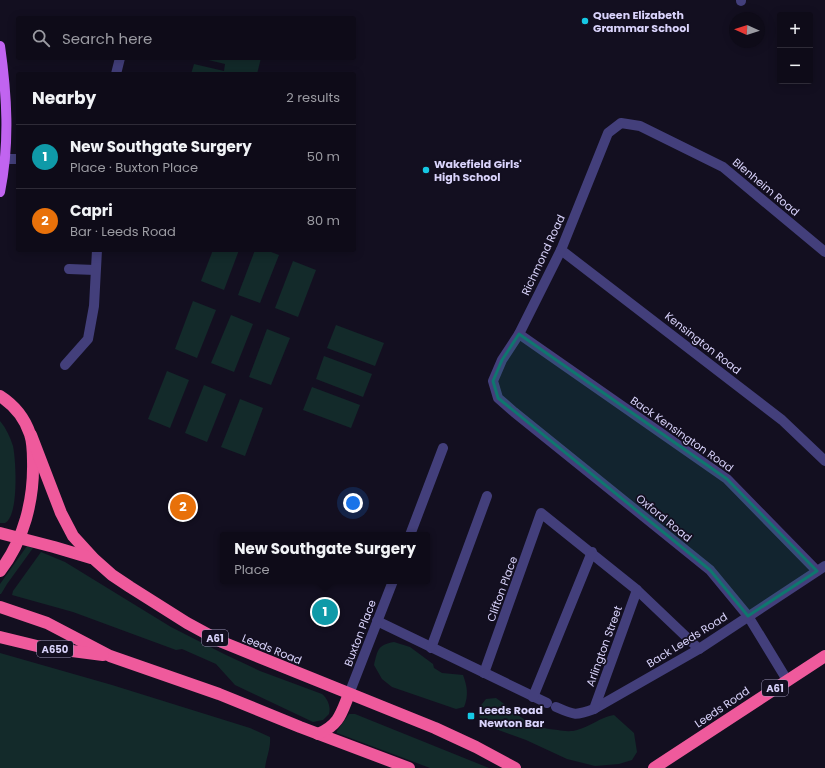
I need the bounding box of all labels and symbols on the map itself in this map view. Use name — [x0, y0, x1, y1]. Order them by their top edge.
place label: Queen Elizabeth Grammar School — [593, 7, 689, 36]
north arrow — [729, 12, 765, 48]
marker: Queen Elizabeth Grammar School — [580, 16, 590, 26]
street label: Blenheim Road — [729, 154, 803, 220]
place label: Wakefield Girls' High School — [434, 156, 522, 185]
marker: Wakefield Girls' High School — [421, 165, 431, 175]
street label: Richmond Road — [517, 212, 569, 298]
street label: Kensington Road — [661, 308, 745, 378]
street label: Back Kensington Road — [627, 392, 737, 476]
street label: Oxford Road — [633, 490, 695, 546]
pin: 2 — [170, 492, 196, 522]
your location — [343, 493, 363, 513]
street label: Clifton Place — [483, 554, 521, 624]
pin: 1 — [312, 597, 338, 627]
street label: Buxton Place — [340, 597, 380, 669]
street label: Arlington Street — [582, 603, 626, 689]
street label: Back Leeds Road — [644, 609, 730, 671]
road number: A61 — [202, 630, 228, 646]
street label: Leeds Road — [240, 630, 304, 668]
road number: A650 — [37, 641, 73, 657]
road number: A61 — [762, 680, 788, 696]
street label: Leeds Road — [691, 683, 753, 731]
place label: Leeds Road Newton Bar — [479, 702, 545, 731]
marker: Leeds Road Newton Bar — [466, 711, 476, 721]

